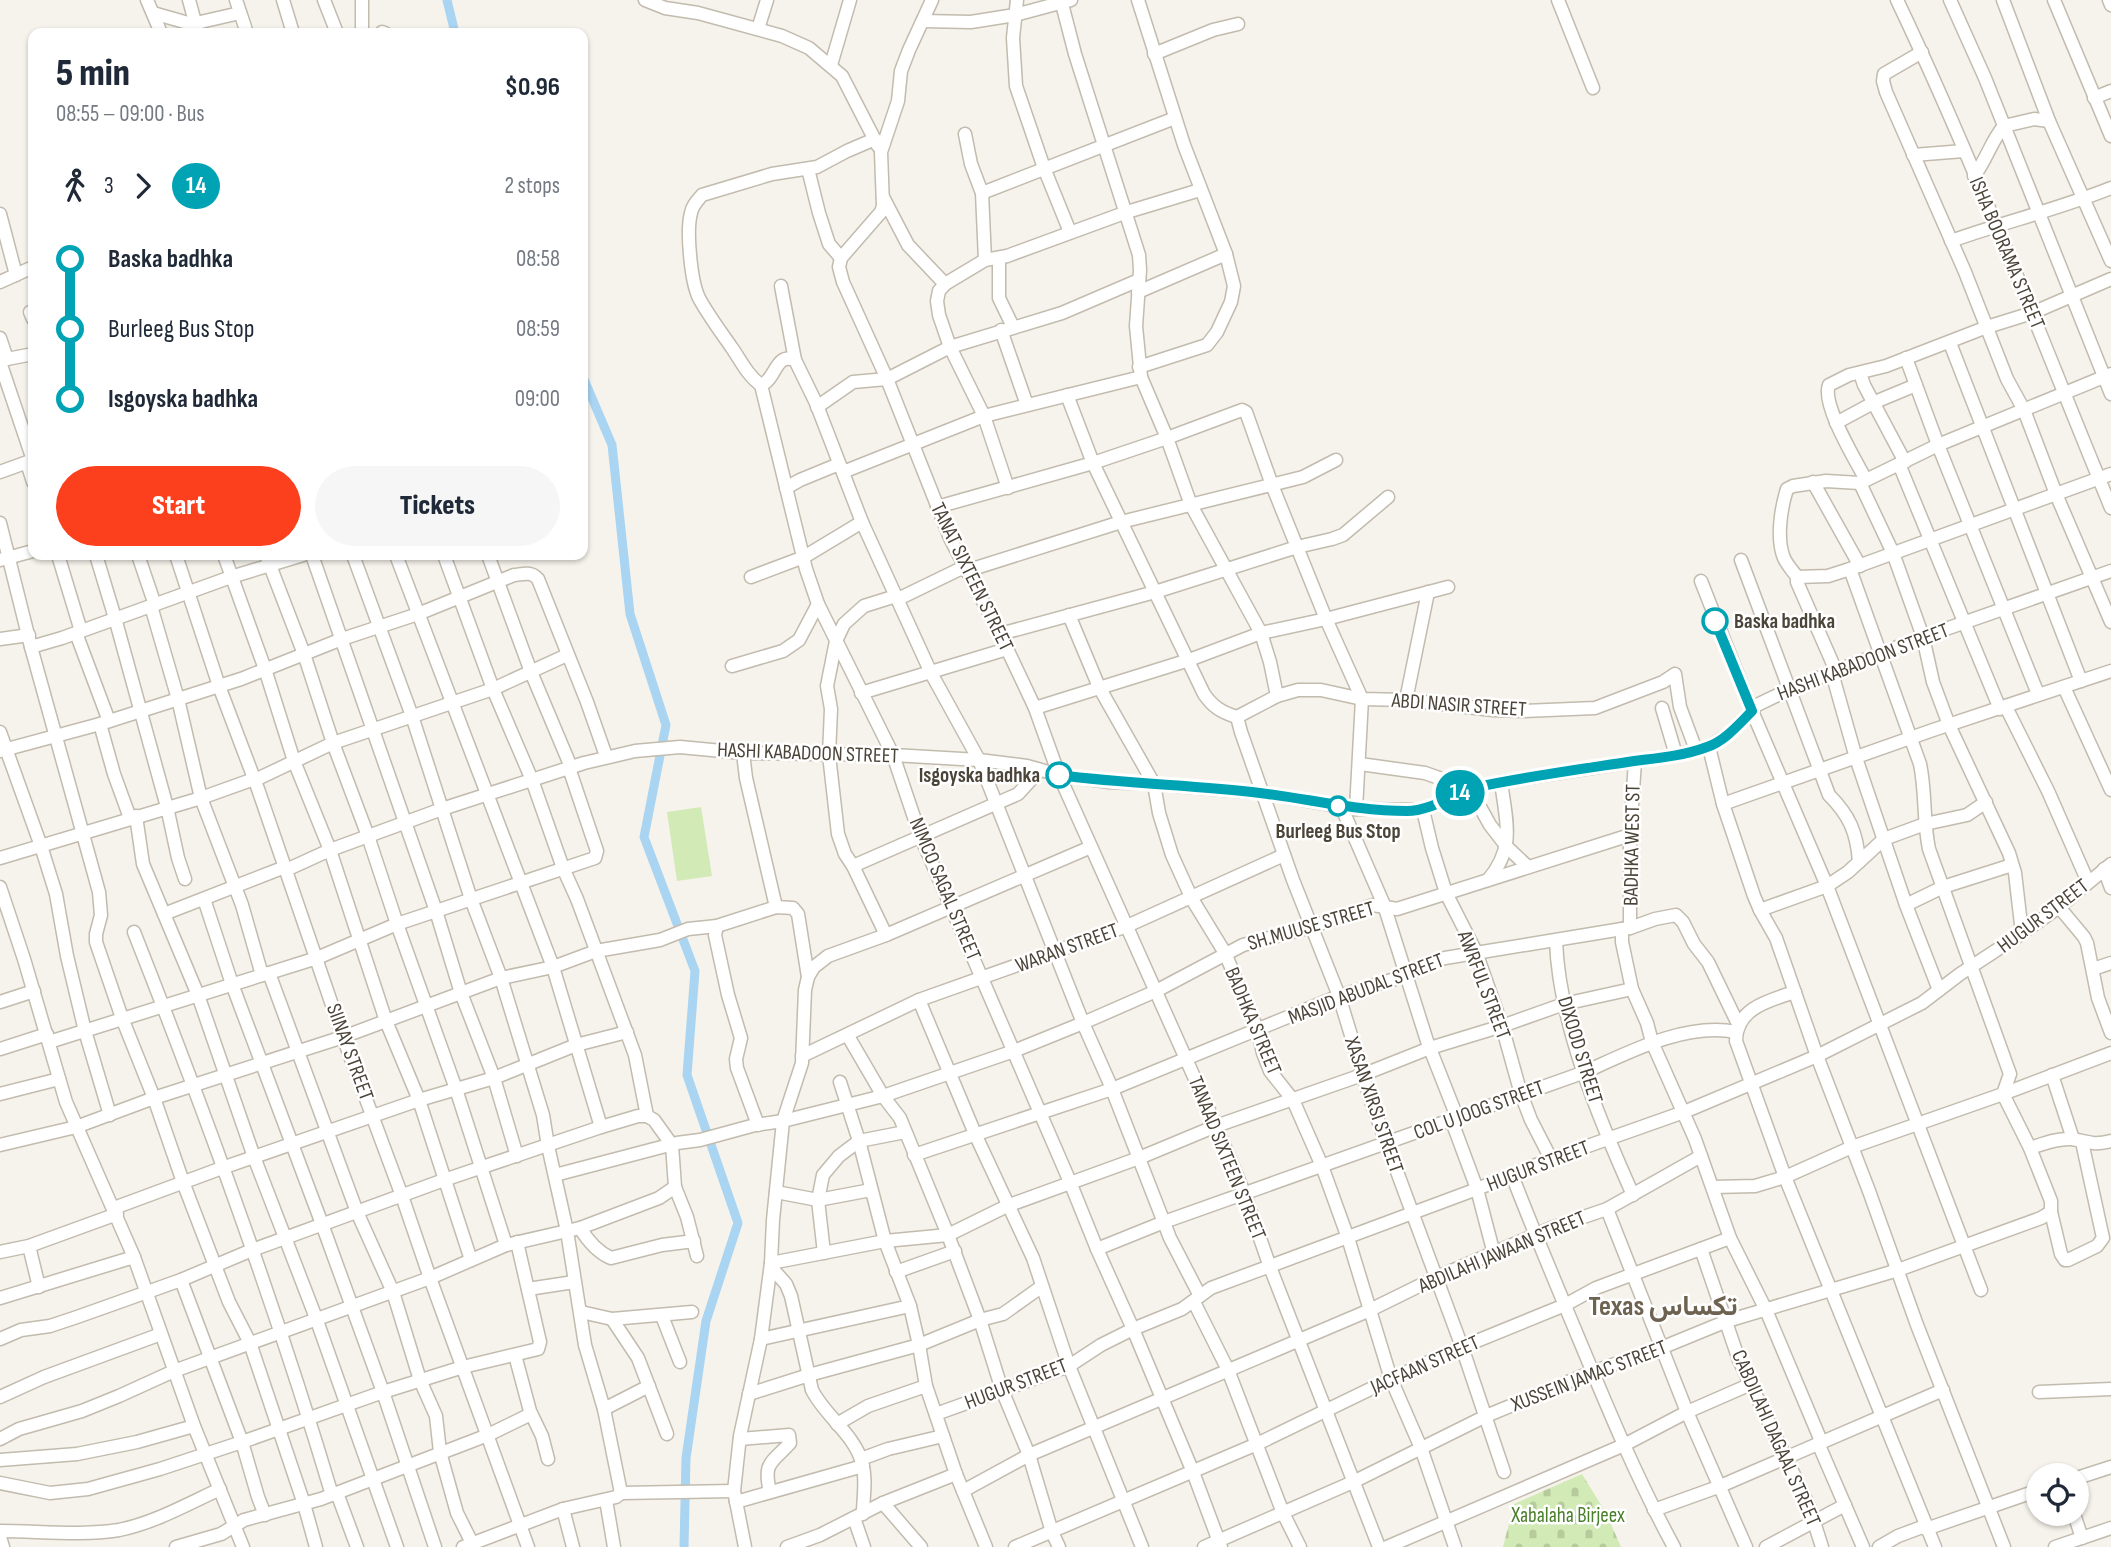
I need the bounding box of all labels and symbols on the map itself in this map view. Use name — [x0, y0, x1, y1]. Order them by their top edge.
street label: ISHA BOORAMA STREET — [1964, 173, 2050, 333]
street label: TANAT SIXTEEN STREET — [925, 499, 1019, 656]
marker: Baska badhka — [1702, 608, 1728, 634]
place label: Baska badhka — [1734, 609, 1835, 634]
street label: HASHI KABADOON STREET — [1774, 618, 1953, 706]
street label: ABDI NASIR STREET — [1390, 688, 1528, 722]
street label: HASHI KABADOON STREET — [717, 737, 900, 769]
marker: Isgoyska badhka — [1046, 762, 1072, 788]
place label: Isgoyska badhka — [919, 763, 1040, 788]
line badge: 14 — [1428, 770, 1492, 816]
street label: BADHKA WEST ST — [1618, 784, 1646, 906]
marker: Burleeg Bus Stop — [1328, 796, 1348, 816]
street label: NIMCO SAGAL STREET — [904, 814, 986, 965]
place label: Burleeg Bus Stop — [1275, 819, 1401, 844]
street label: HUGUR STREET — [1992, 873, 2094, 958]
street label: SH.MUUSE STREET — [1245, 896, 1378, 956]
street label: WARAN STREET — [1012, 918, 1122, 978]
street label: AWRFUL STREET — [1451, 926, 1516, 1043]
street label: MASJID ABUDAL STREET — [1285, 948, 1448, 1030]
street label: BADHKA STREET — [1219, 964, 1287, 1079]
street label: DIXOOD STREET — [1552, 994, 1608, 1107]
street label: SIINAY STREET — [321, 1000, 379, 1104]
street label: XASAN XIRSI STREET — [1339, 1033, 1409, 1177]
street label: TANAAD SIXTEEN STREET — [1183, 1073, 1271, 1244]
street label: COL U JOOG STREET — [1410, 1075, 1548, 1145]
street label: HUGUR STREET — [1483, 1135, 1593, 1197]
street label: ABDILAHI JAWAAN STREET — [1414, 1205, 1590, 1299]
district label: Texas تكساس — [1589, 1290, 1737, 1323]
street label: JACFAAN STREET — [1366, 1330, 1484, 1400]
street label: XUSSEIN JAMAC STREET — [1507, 1335, 1671, 1418]
street label: CABDILAHI DAGAAL STREET — [1726, 1346, 1826, 1530]
street label: HUGUR STREET — [961, 1353, 1071, 1415]
park label: Xabalaha Birjeex — [1510, 1503, 1625, 1528]

